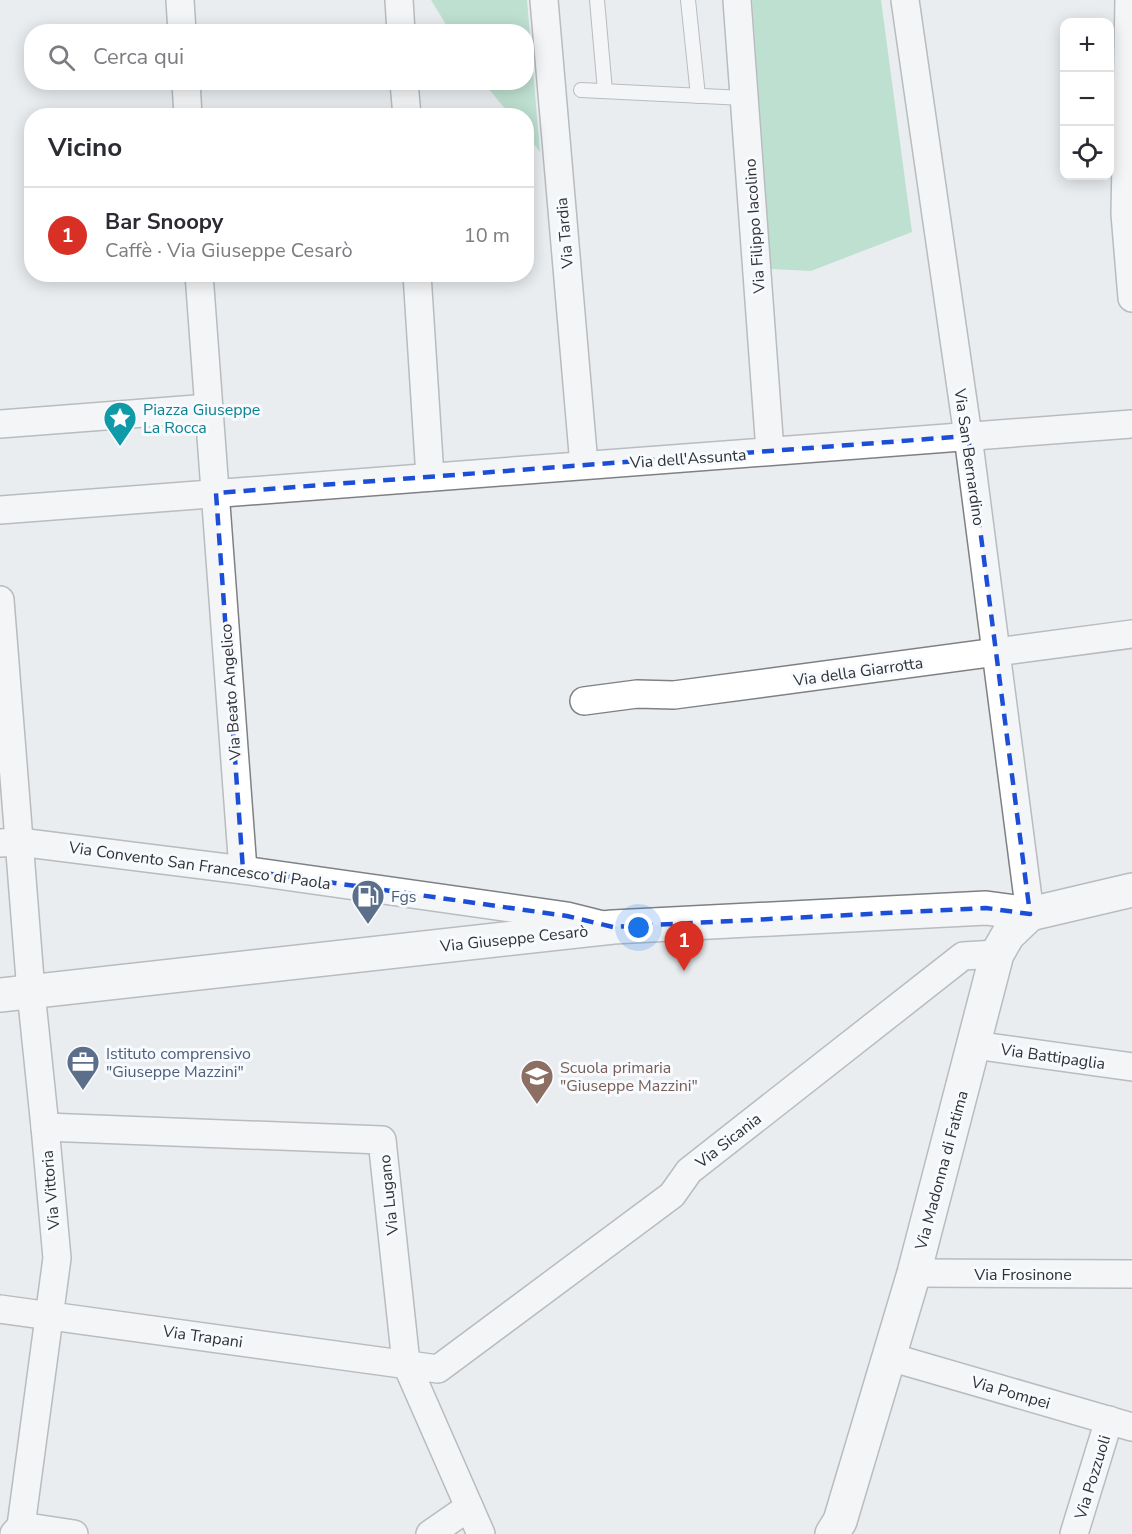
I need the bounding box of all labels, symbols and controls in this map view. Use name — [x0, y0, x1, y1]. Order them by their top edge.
map controls — [1060, 18, 1114, 180]
button: + — [1060, 18, 1114, 72]
search box — [24, 24, 534, 90]
icon: search — [45, 41, 78, 74]
text: Cerca qui — [93, 42, 184, 72]
button: − — [1060, 72, 1114, 126]
button: locate — [1060, 126, 1114, 180]
text: Vicino — [48, 130, 122, 165]
street label: Via Filippo Iacolino — [739, 158, 771, 295]
street label: Via Tardia — [551, 196, 579, 270]
text: Bar Snoopy — [105, 207, 223, 237]
text: 1 — [62, 222, 74, 249]
text: 10 m — [464, 222, 510, 249]
text: Caffè · Via Giuseppe Cesarò — [105, 237, 353, 264]
street label: Via San Bernardino — [948, 386, 990, 527]
place label: Piazza Giuseppe La Rocca — [143, 399, 260, 439]
place icon: Piazza Giuseppe La Rocca — [102, 400, 138, 447]
street label: Via dell'Assunta — [628, 444, 747, 474]
street label: Via Beato Angelico — [215, 623, 247, 762]
street label: Via della Giarrotta — [791, 652, 924, 692]
street label: Via Convento San Francesco di Paola — [67, 837, 332, 895]
fuel station icon: Fgs — [350, 878, 386, 925]
place label: Fgs — [391, 886, 417, 908]
your location — [624, 913, 653, 942]
street label: Via Giuseppe Cesarò — [438, 920, 589, 958]
pin: 1 — [664, 922, 704, 971]
street label: Via Battipaglia — [998, 1039, 1107, 1075]
place label: Istituto comprensivo "Giuseppe Mazzini" — [106, 1043, 251, 1083]
office icon: Istituto comprensivo "Giuseppe Mazzini" — [65, 1044, 101, 1091]
place label: Scuola primaria "Giuseppe Mazzini" — [560, 1057, 698, 1097]
school or university icon: Scuola primaria "Giuseppe Mazzini" — [519, 1058, 555, 1105]
street label: Via Madonna di Fatima — [910, 1088, 974, 1253]
street label: Via Sicania — [690, 1108, 766, 1174]
street label: Via Vittoria — [37, 1149, 66, 1232]
street label: Via Lugano — [374, 1154, 404, 1237]
street label: Via Frosinone — [973, 1264, 1072, 1286]
street label: Via Trapani — [160, 1320, 244, 1353]
street label: Via Pompei — [968, 1371, 1053, 1415]
street label: Via Pozzuoli — [1069, 1432, 1116, 1523]

